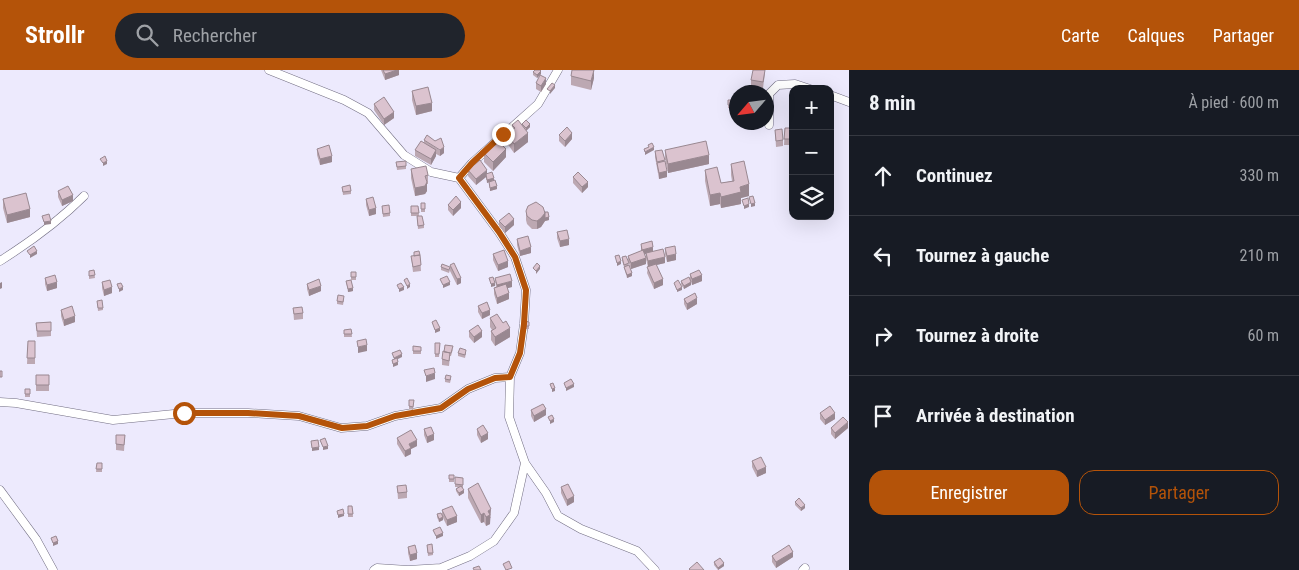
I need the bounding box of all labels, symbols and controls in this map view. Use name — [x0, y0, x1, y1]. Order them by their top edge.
search box — [115, 13, 465, 58]
text: Strollr — [25, 21, 85, 49]
icon: search — [133, 21, 161, 49]
text: Rechercher — [173, 24, 257, 47]
text: Carte — [1061, 25, 1100, 46]
text: Calques — [1128, 25, 1185, 46]
text: Partager — [1213, 25, 1274, 46]
north arrow — [729, 85, 774, 130]
map controls — [789, 85, 834, 220]
button: + — [789, 85, 834, 130]
text: 8 min — [869, 91, 916, 115]
text: À pied · 600 m — [1188, 93, 1279, 112]
route end — [492, 123, 515, 146]
button: − — [789, 130, 834, 175]
icon: ahead — [869, 162, 897, 190]
text: Continuez — [916, 164, 993, 187]
text: 330 m — [1240, 166, 1279, 185]
button: layers — [789, 175, 834, 220]
icon: left — [869, 242, 897, 270]
text: Tournez à gauche — [916, 244, 1049, 267]
text: 210 m — [1240, 246, 1279, 265]
icon: right — [869, 322, 897, 350]
text: Tournez à droite — [916, 324, 1039, 347]
text: 60 m — [1247, 326, 1279, 345]
route start — [173, 402, 196, 425]
icon: arrive — [869, 402, 897, 430]
text: Arrivée à destination — [916, 404, 1075, 427]
button: Enregistrer — [869, 470, 1069, 515]
button: Partager — [1079, 470, 1279, 515]

